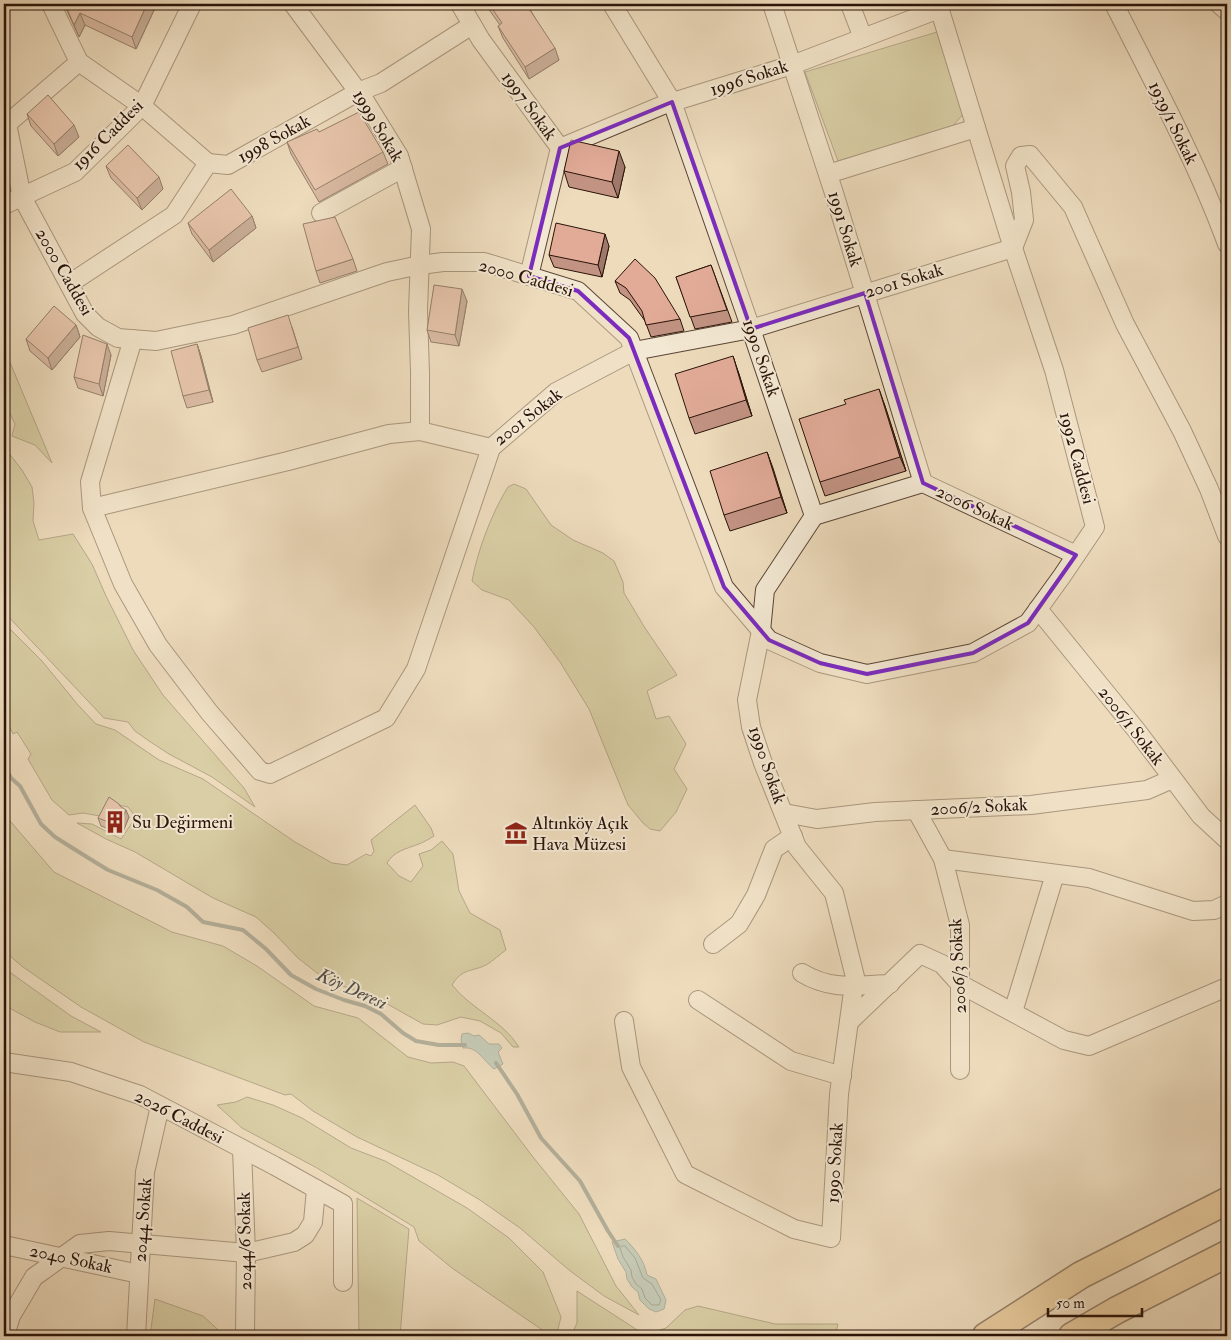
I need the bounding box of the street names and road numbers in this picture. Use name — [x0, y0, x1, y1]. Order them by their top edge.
street label: 1996 Sokak — [707, 54, 791, 101]
street label: 1997 Sokak — [496, 67, 562, 145]
street label: 1939/1 Sokak — [1143, 78, 1203, 169]
street label: 1999 Sokak — [347, 85, 409, 167]
street label: 1916 Caddesi — [68, 94, 149, 175]
street label: 1998 Sokak — [233, 109, 315, 168]
street label: 1991 Sokak — [823, 188, 868, 270]
street label: 2000 Caddesi — [30, 224, 98, 320]
street label: 2000 Caddesi — [476, 254, 576, 303]
street label: 2001 Sokak — [862, 258, 946, 304]
street label: 1990 Sokak — [737, 316, 785, 400]
street label: 2001 Sokak — [489, 383, 567, 451]
street label: 1992 Caddesi — [1054, 409, 1100, 507]
street label: 2006 Sokak — [932, 480, 1018, 536]
street label: 2006/1 Sokak — [1093, 682, 1169, 771]
street label: 1990 Sokak — [743, 723, 791, 807]
street label: 2006/2 Sokak — [930, 793, 1029, 821]
street label: 2006/3 Sokak — [944, 918, 972, 1014]
street label: 2026 Caddesi — [131, 1085, 228, 1149]
street label: 1990 Sokak — [821, 1122, 849, 1204]
street label: 2044 Sokak — [129, 1177, 157, 1263]
street label: 2044/6 Sokak — [233, 1191, 257, 1291]
street label: 2040 Sokak — [27, 1239, 115, 1279]

